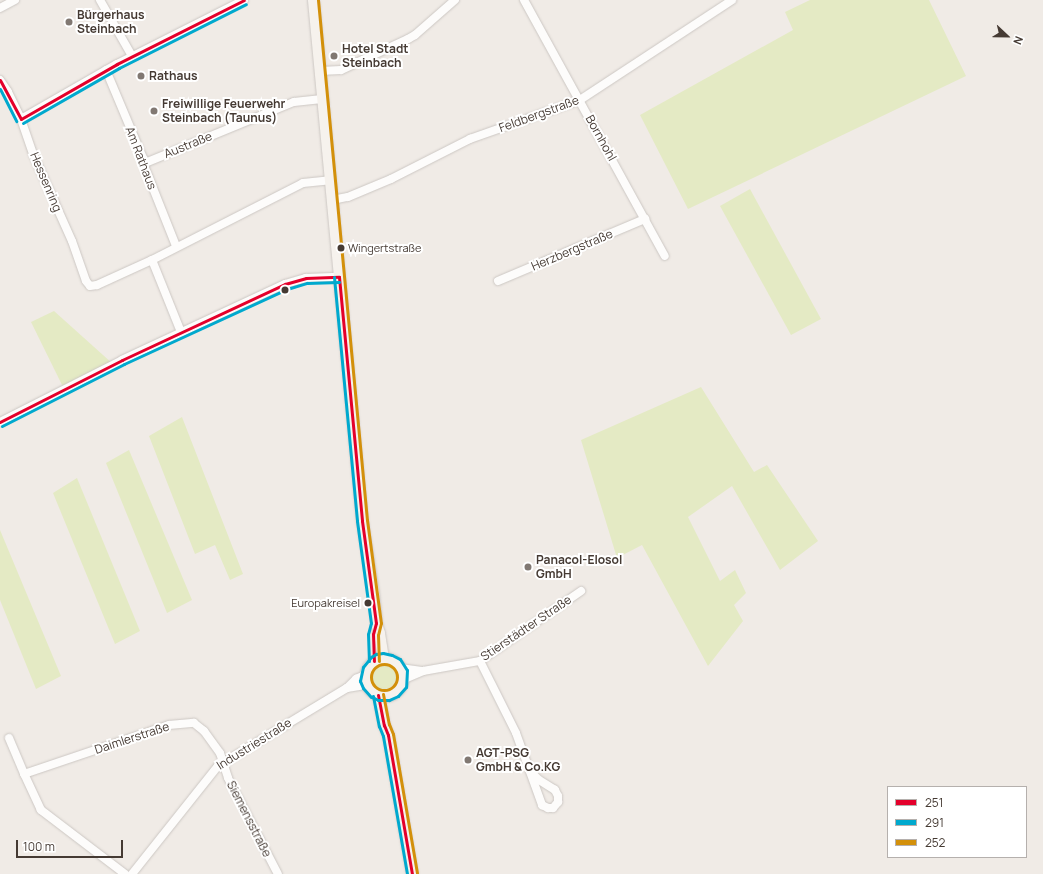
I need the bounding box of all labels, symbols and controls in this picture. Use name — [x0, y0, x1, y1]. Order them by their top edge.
place label: Bürgerhaus Steinbach — [77, 8, 144, 36]
north arrow — [987, 16, 1027, 56]
marker: Bürgerhaus Steinbach — [64, 17, 74, 27]
text: N — [1010, 34, 1027, 47]
place label: Hotel Stadt Steinbach — [342, 42, 409, 70]
marker: Hotel Stadt Steinbach — [329, 51, 339, 61]
place label: Rathaus — [149, 69, 197, 83]
marker: Rathaus — [136, 71, 146, 81]
street label: Feldbergstraße — [497, 93, 581, 135]
place label: Freiwillige Feuerwehr Steinbach (Taunus) — [162, 97, 285, 125]
marker: Freiwillige Feuerwehr Steinbach (Taunus) — [149, 106, 159, 116]
street label: Bornhohl — [583, 113, 619, 163]
street label: Am Rathaus — [122, 124, 160, 192]
street label: Austraße — [162, 129, 214, 161]
street label: Hessenring — [27, 150, 65, 214]
street label: Herzbergstraße — [529, 226, 615, 274]
place label: Wingertstraße — [348, 241, 422, 255]
marker: Wingertstraße — [336, 243, 346, 253]
unlabelled marker — [280, 285, 290, 295]
place label: Panacol-Elosol GmbH — [536, 553, 622, 581]
marker: Panacol-Elosol GmbH — [523, 562, 533, 572]
street label: Stierstädter Straße — [478, 592, 574, 664]
place label: Europakreisel — [291, 596, 360, 610]
marker: Europakreisel — [363, 598, 373, 608]
street label: Industriestraße — [214, 715, 294, 773]
street label: Daimlerstraße — [93, 719, 171, 757]
place label: AGT-PSG GmbH & Co.KG — [476, 746, 560, 774]
marker: AGT-PSG GmbH & Co.KG — [463, 755, 473, 765]
street label: Siemensstraße — [224, 779, 274, 859]
legend — [887, 786, 1027, 858]
text: 251 — [925, 794, 943, 811]
text: 291 — [925, 814, 944, 831]
scale bar — [18, 832, 125, 858]
text: 252 — [925, 834, 945, 851]
text: 100 m — [23, 838, 55, 855]

